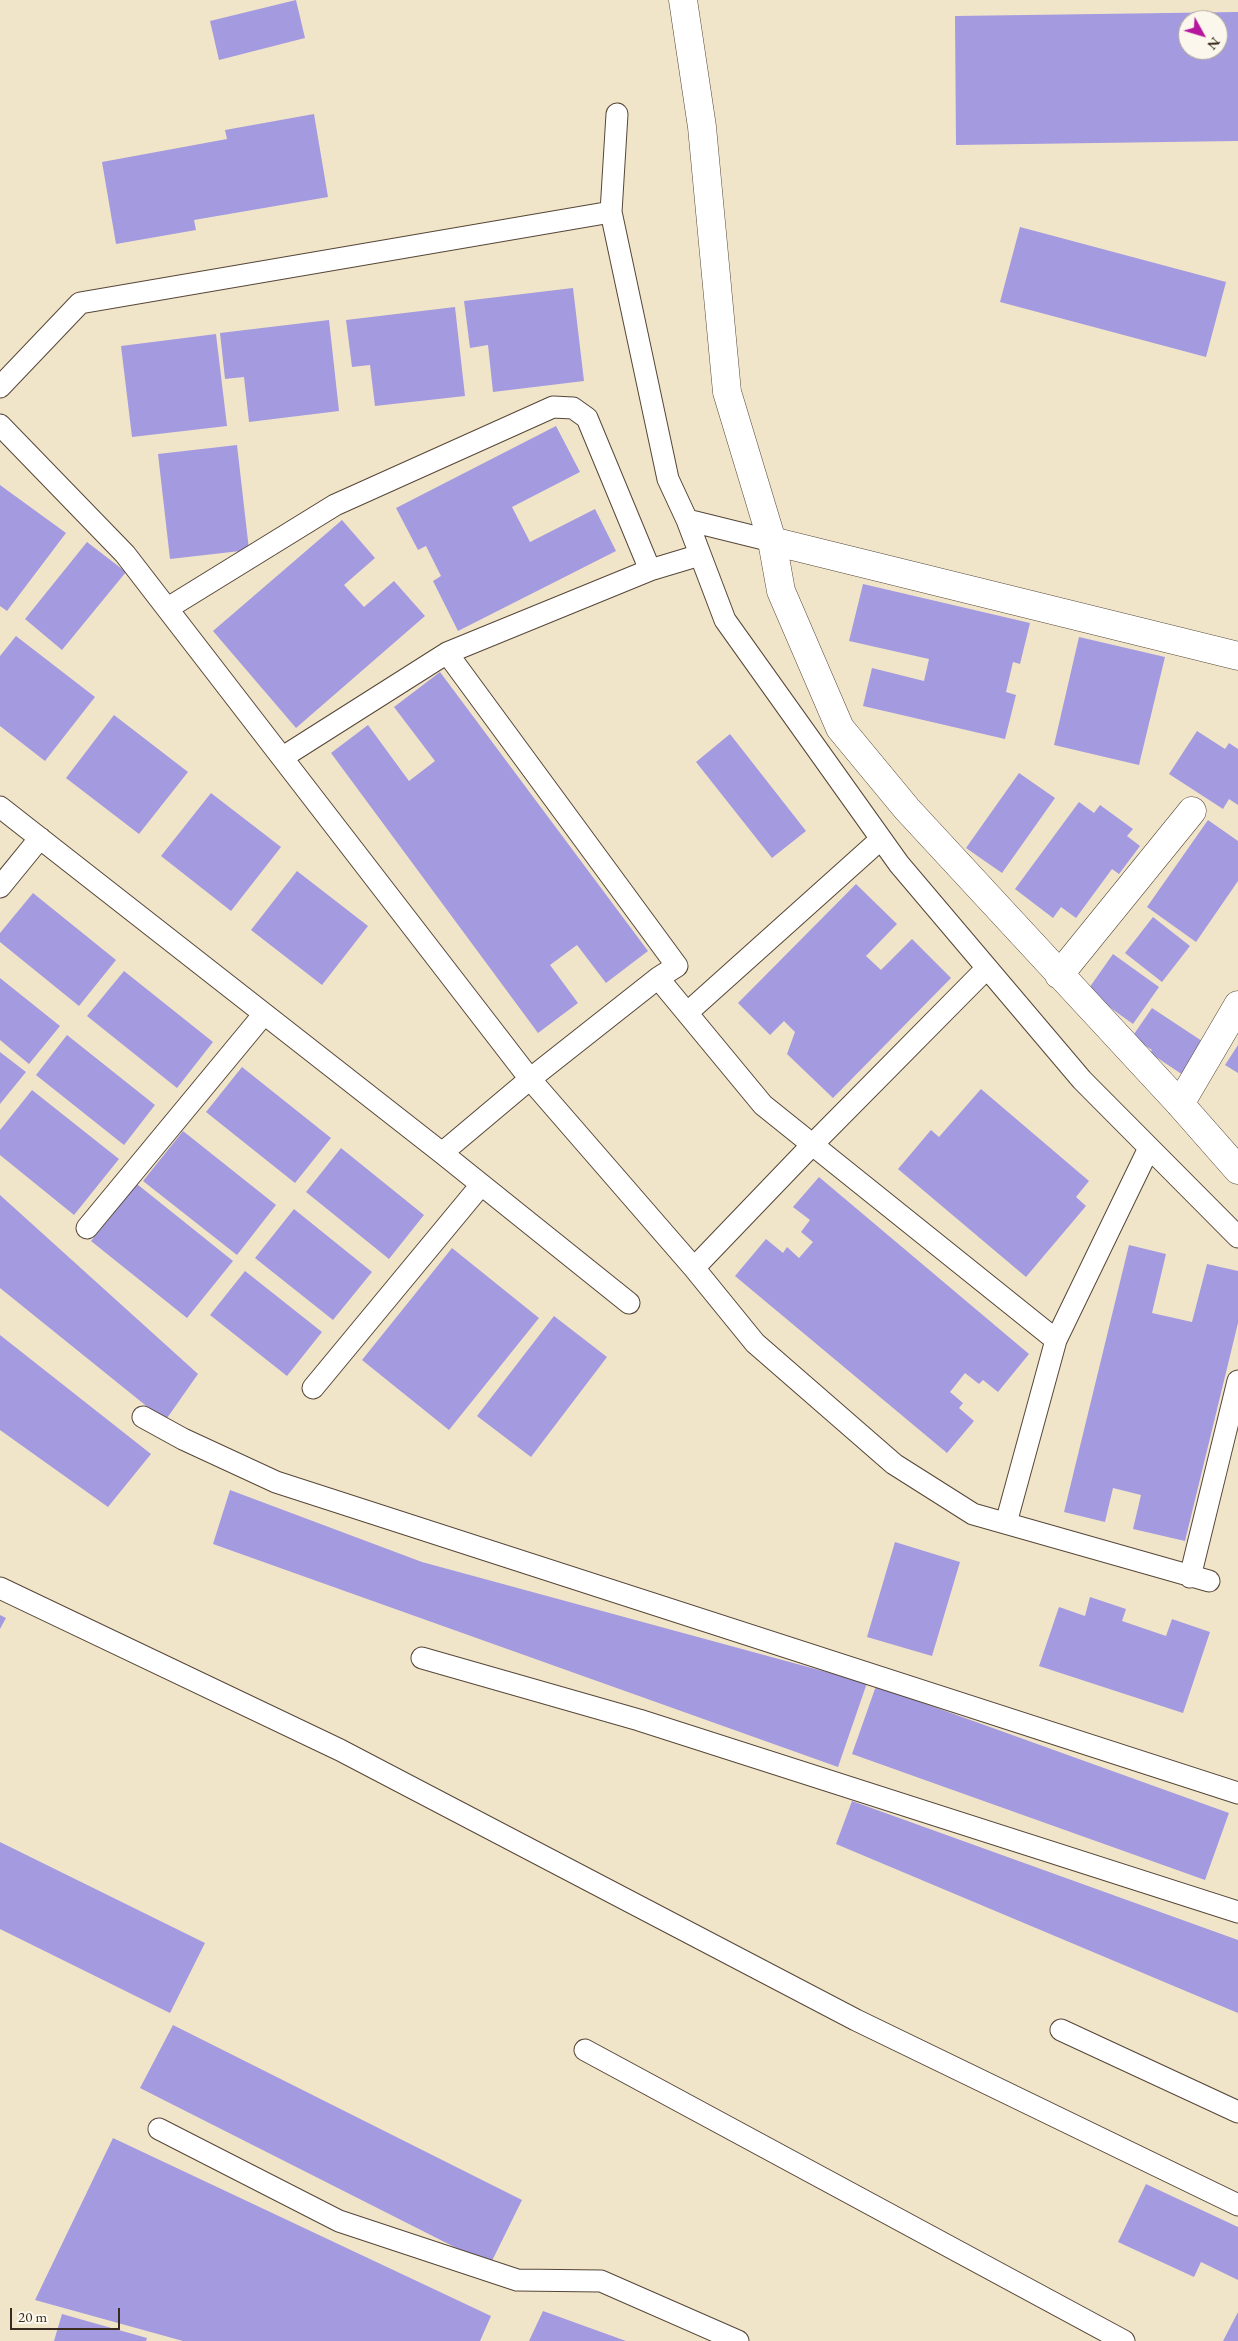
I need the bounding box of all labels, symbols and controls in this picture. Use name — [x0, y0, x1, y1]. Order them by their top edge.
north arrow — [1178, 10, 1228, 60]
text: N — [1203, 34, 1224, 54]
scale bar — [12, 2298, 122, 2330]
text: 20 m — [18, 2307, 47, 2326]

